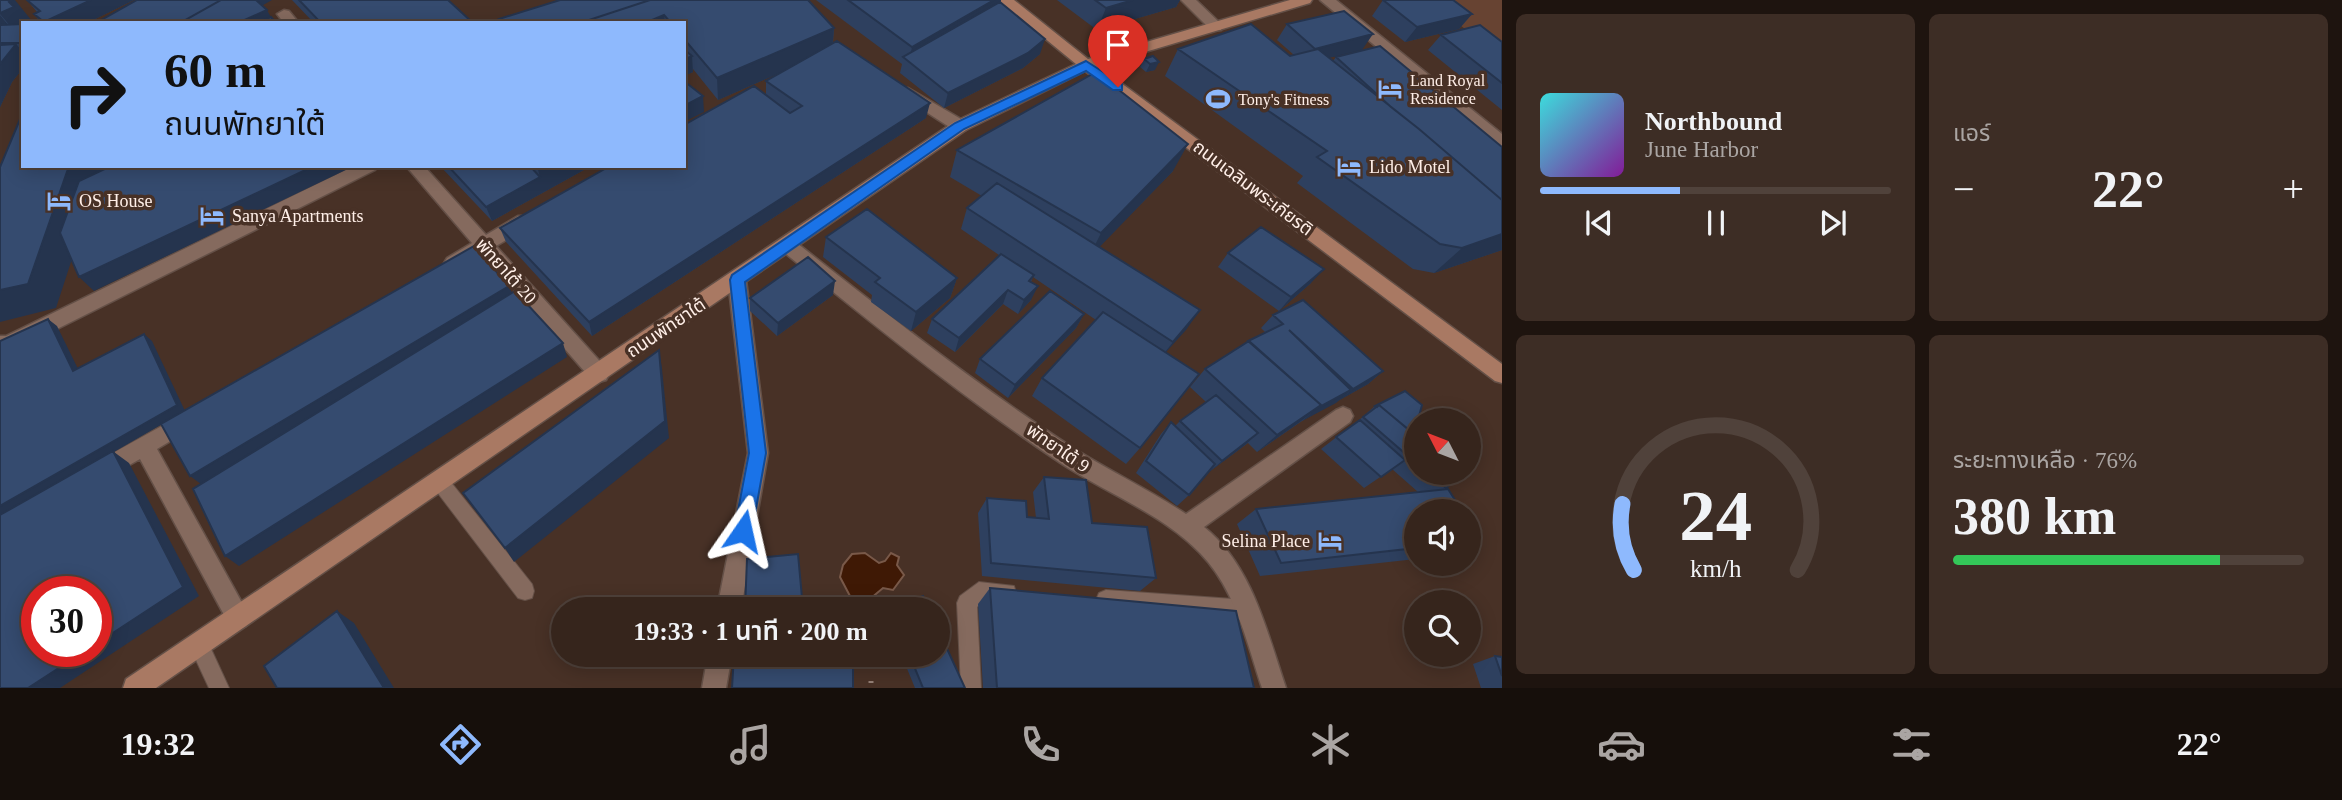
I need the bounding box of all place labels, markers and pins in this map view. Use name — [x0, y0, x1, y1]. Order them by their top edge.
pin — [1088, 15, 1148, 87]
place label: Land Royal Residence — [1410, 72, 1486, 107]
hotel icon: Land Royal Residence — [1376, 75, 1404, 103]
sports icon: Tony's Fitness — [1204, 85, 1232, 113]
place label: Tony's Fitness — [1238, 91, 1329, 109]
hotel icon: Lido Motel — [1335, 153, 1363, 181]
place label: Lido Motel — [1369, 157, 1451, 177]
hotel icon: OS House — [45, 187, 73, 215]
place label: OS House — [79, 191, 153, 211]
hotel icon: Sanya Apartments — [198, 202, 226, 230]
place label: Sanya Apartments — [232, 206, 363, 226]
hotel icon: Selina Place — [1316, 527, 1344, 555]
place label: Selina Place — [1222, 531, 1310, 551]

